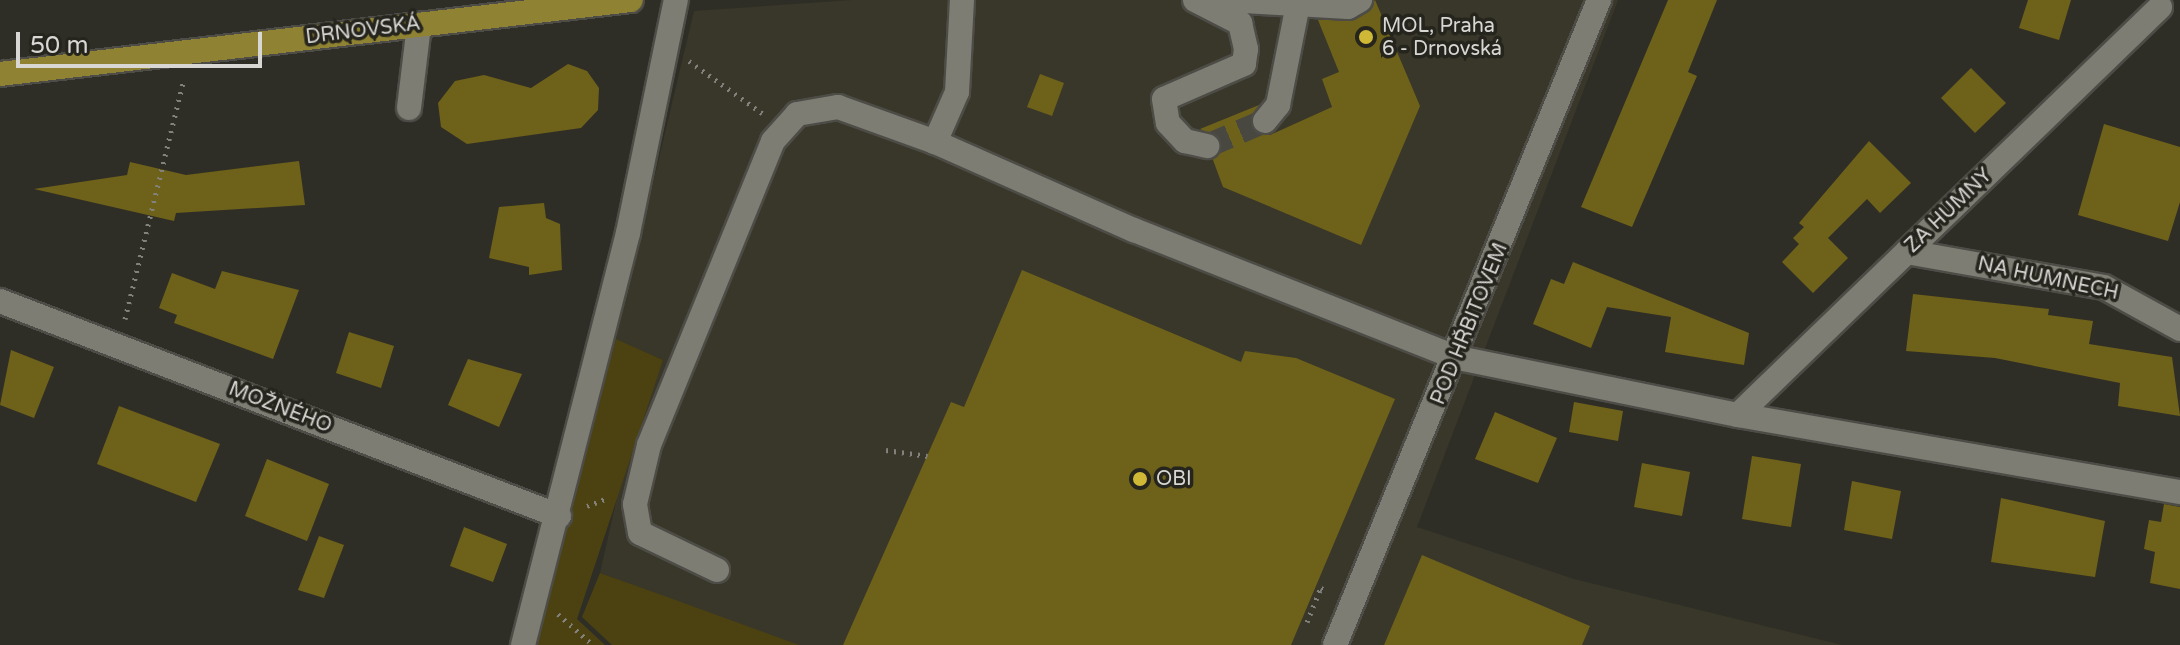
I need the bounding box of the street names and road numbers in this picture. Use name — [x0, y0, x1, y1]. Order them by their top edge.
street label: DRNOVSKÁ — [304, 12, 422, 50]
street label: ZA HUMNY — [1901, 164, 1997, 258]
street label: POD HŘBITOVEM — [1427, 240, 1513, 408]
street label: NA HUMNECH — [1975, 252, 2121, 306]
street label: MOŽNÉHO — [225, 377, 335, 439]

